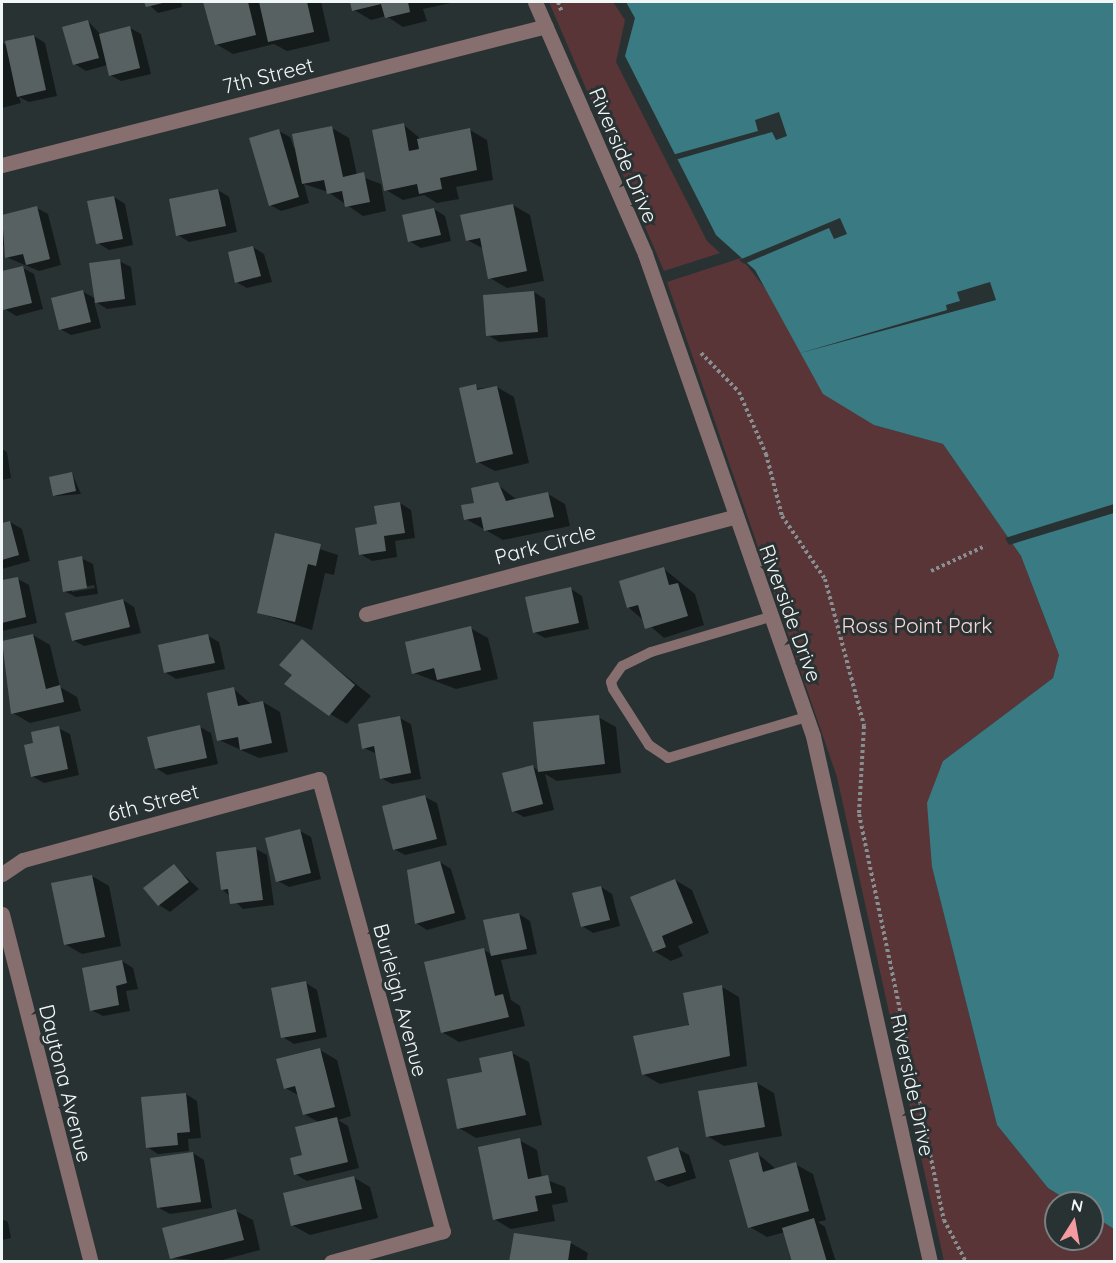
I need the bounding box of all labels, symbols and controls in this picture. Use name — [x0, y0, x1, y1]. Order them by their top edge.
street label: 7th Street — [220, 52, 316, 98]
street label: Riverside Drive — [584, 83, 664, 227]
street label: Park Circle — [492, 518, 598, 570]
street label: Riverside Drive — [754, 541, 828, 685]
park label: Ross Point Park — [841, 612, 993, 638]
street label: 6th Street — [105, 778, 201, 826]
street label: Burleigh Avenue — [368, 921, 434, 1079]
street label: Daytona Avenue — [34, 1001, 98, 1165]
street label: Riverside Drive — [886, 1012, 940, 1158]
north arrow — [1044, 1191, 1104, 1251]
text: N — [1069, 1194, 1085, 1216]

